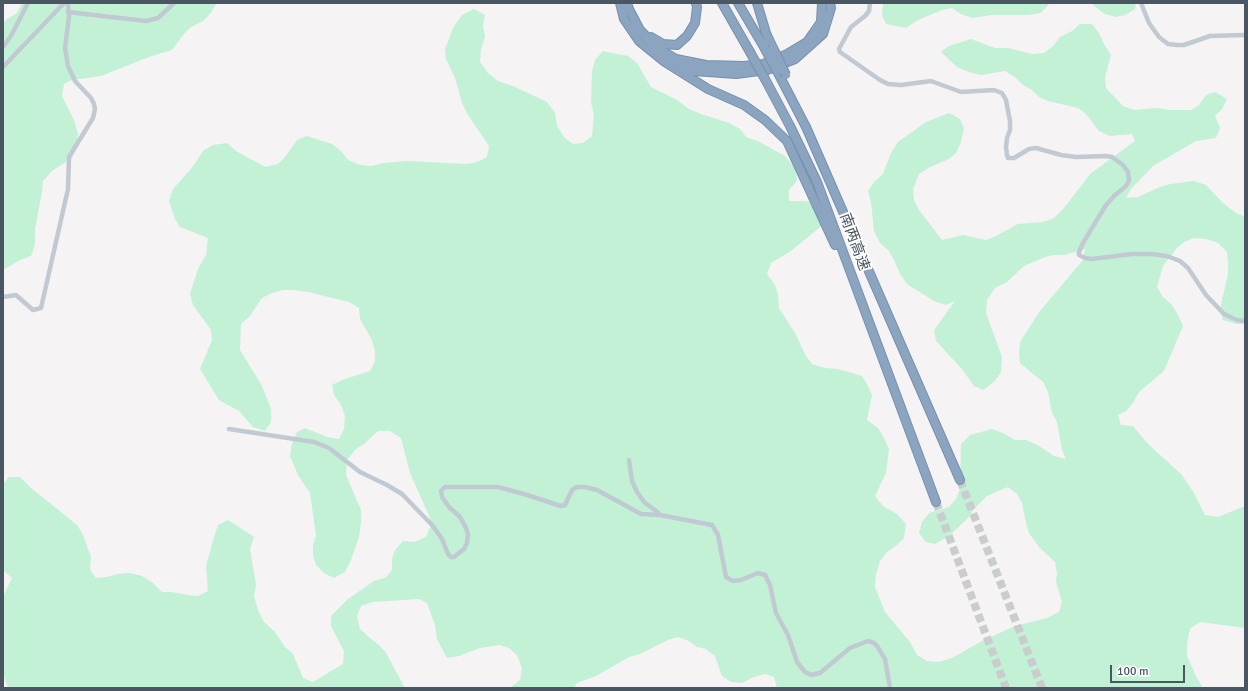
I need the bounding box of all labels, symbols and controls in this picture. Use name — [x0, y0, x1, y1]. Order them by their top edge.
street label: 南两高速 — [835, 211, 873, 273]
scale bar — [1112, 657, 1187, 683]
text: 100 m — [1117, 664, 1149, 679]

